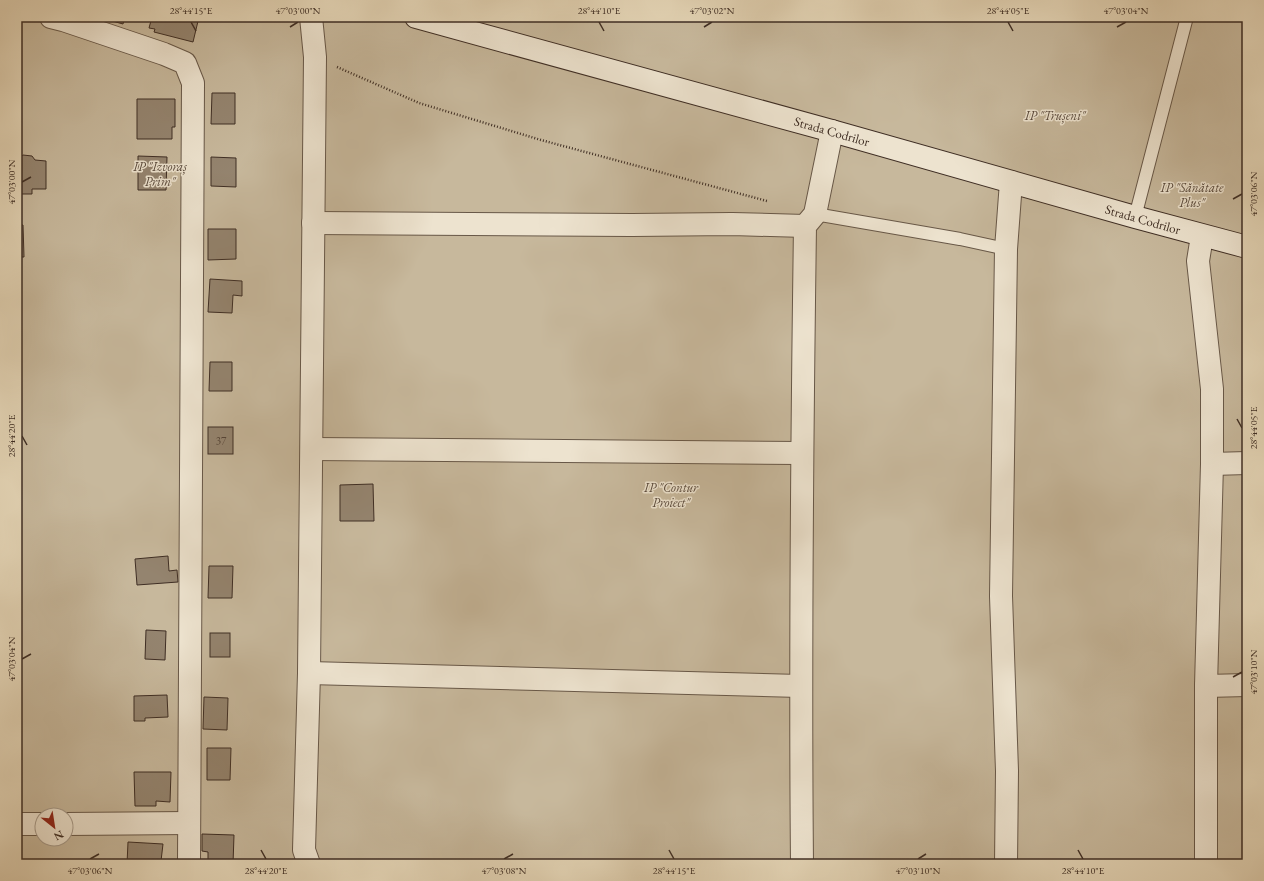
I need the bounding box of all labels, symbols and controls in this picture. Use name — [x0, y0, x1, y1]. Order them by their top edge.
text: 28°44'15"E — [170, 4, 213, 17]
text: 47°03'00"N — [276, 4, 321, 17]
text: 28°44'10"E — [578, 4, 621, 17]
text: 47°03'02"N — [690, 4, 735, 17]
text: 28°44'05"E — [987, 4, 1030, 17]
text: 47°03'04"N — [1104, 4, 1149, 17]
park label: IP "Trușeni" — [1024, 107, 1087, 124]
street label: Strada Codrilor — [792, 113, 872, 151]
park label: IP "Izvoraș Prim" — [132, 158, 187, 190]
text: 47°03'00"N — [5, 159, 18, 204]
text: 47°03'06"N — [1247, 171, 1260, 216]
park label: IP "Sănătate Plus" — [1160, 179, 1224, 211]
street label: Strada Codrilor — [1103, 201, 1183, 239]
text: 28°44'05"E — [1247, 406, 1260, 449]
text: 28°44'20"E — [5, 414, 18, 457]
house number: 37 — [216, 434, 227, 448]
park label: IP "Contur Proiect" — [643, 479, 699, 511]
text: 47°03'04"N — [5, 636, 18, 681]
text: 47°03'10"N — [1247, 649, 1260, 694]
north arrow — [34, 807, 74, 847]
text: N — [52, 827, 66, 844]
text: 47°03'06"N — [68, 864, 113, 877]
text: 28°44'20"E — [245, 864, 288, 877]
text: 47°03'08"N — [482, 864, 527, 877]
text: 28°44'15"E — [653, 864, 696, 877]
text: 47°03'10"N — [896, 864, 941, 877]
text: 28°44'10"E — [1062, 864, 1105, 877]

